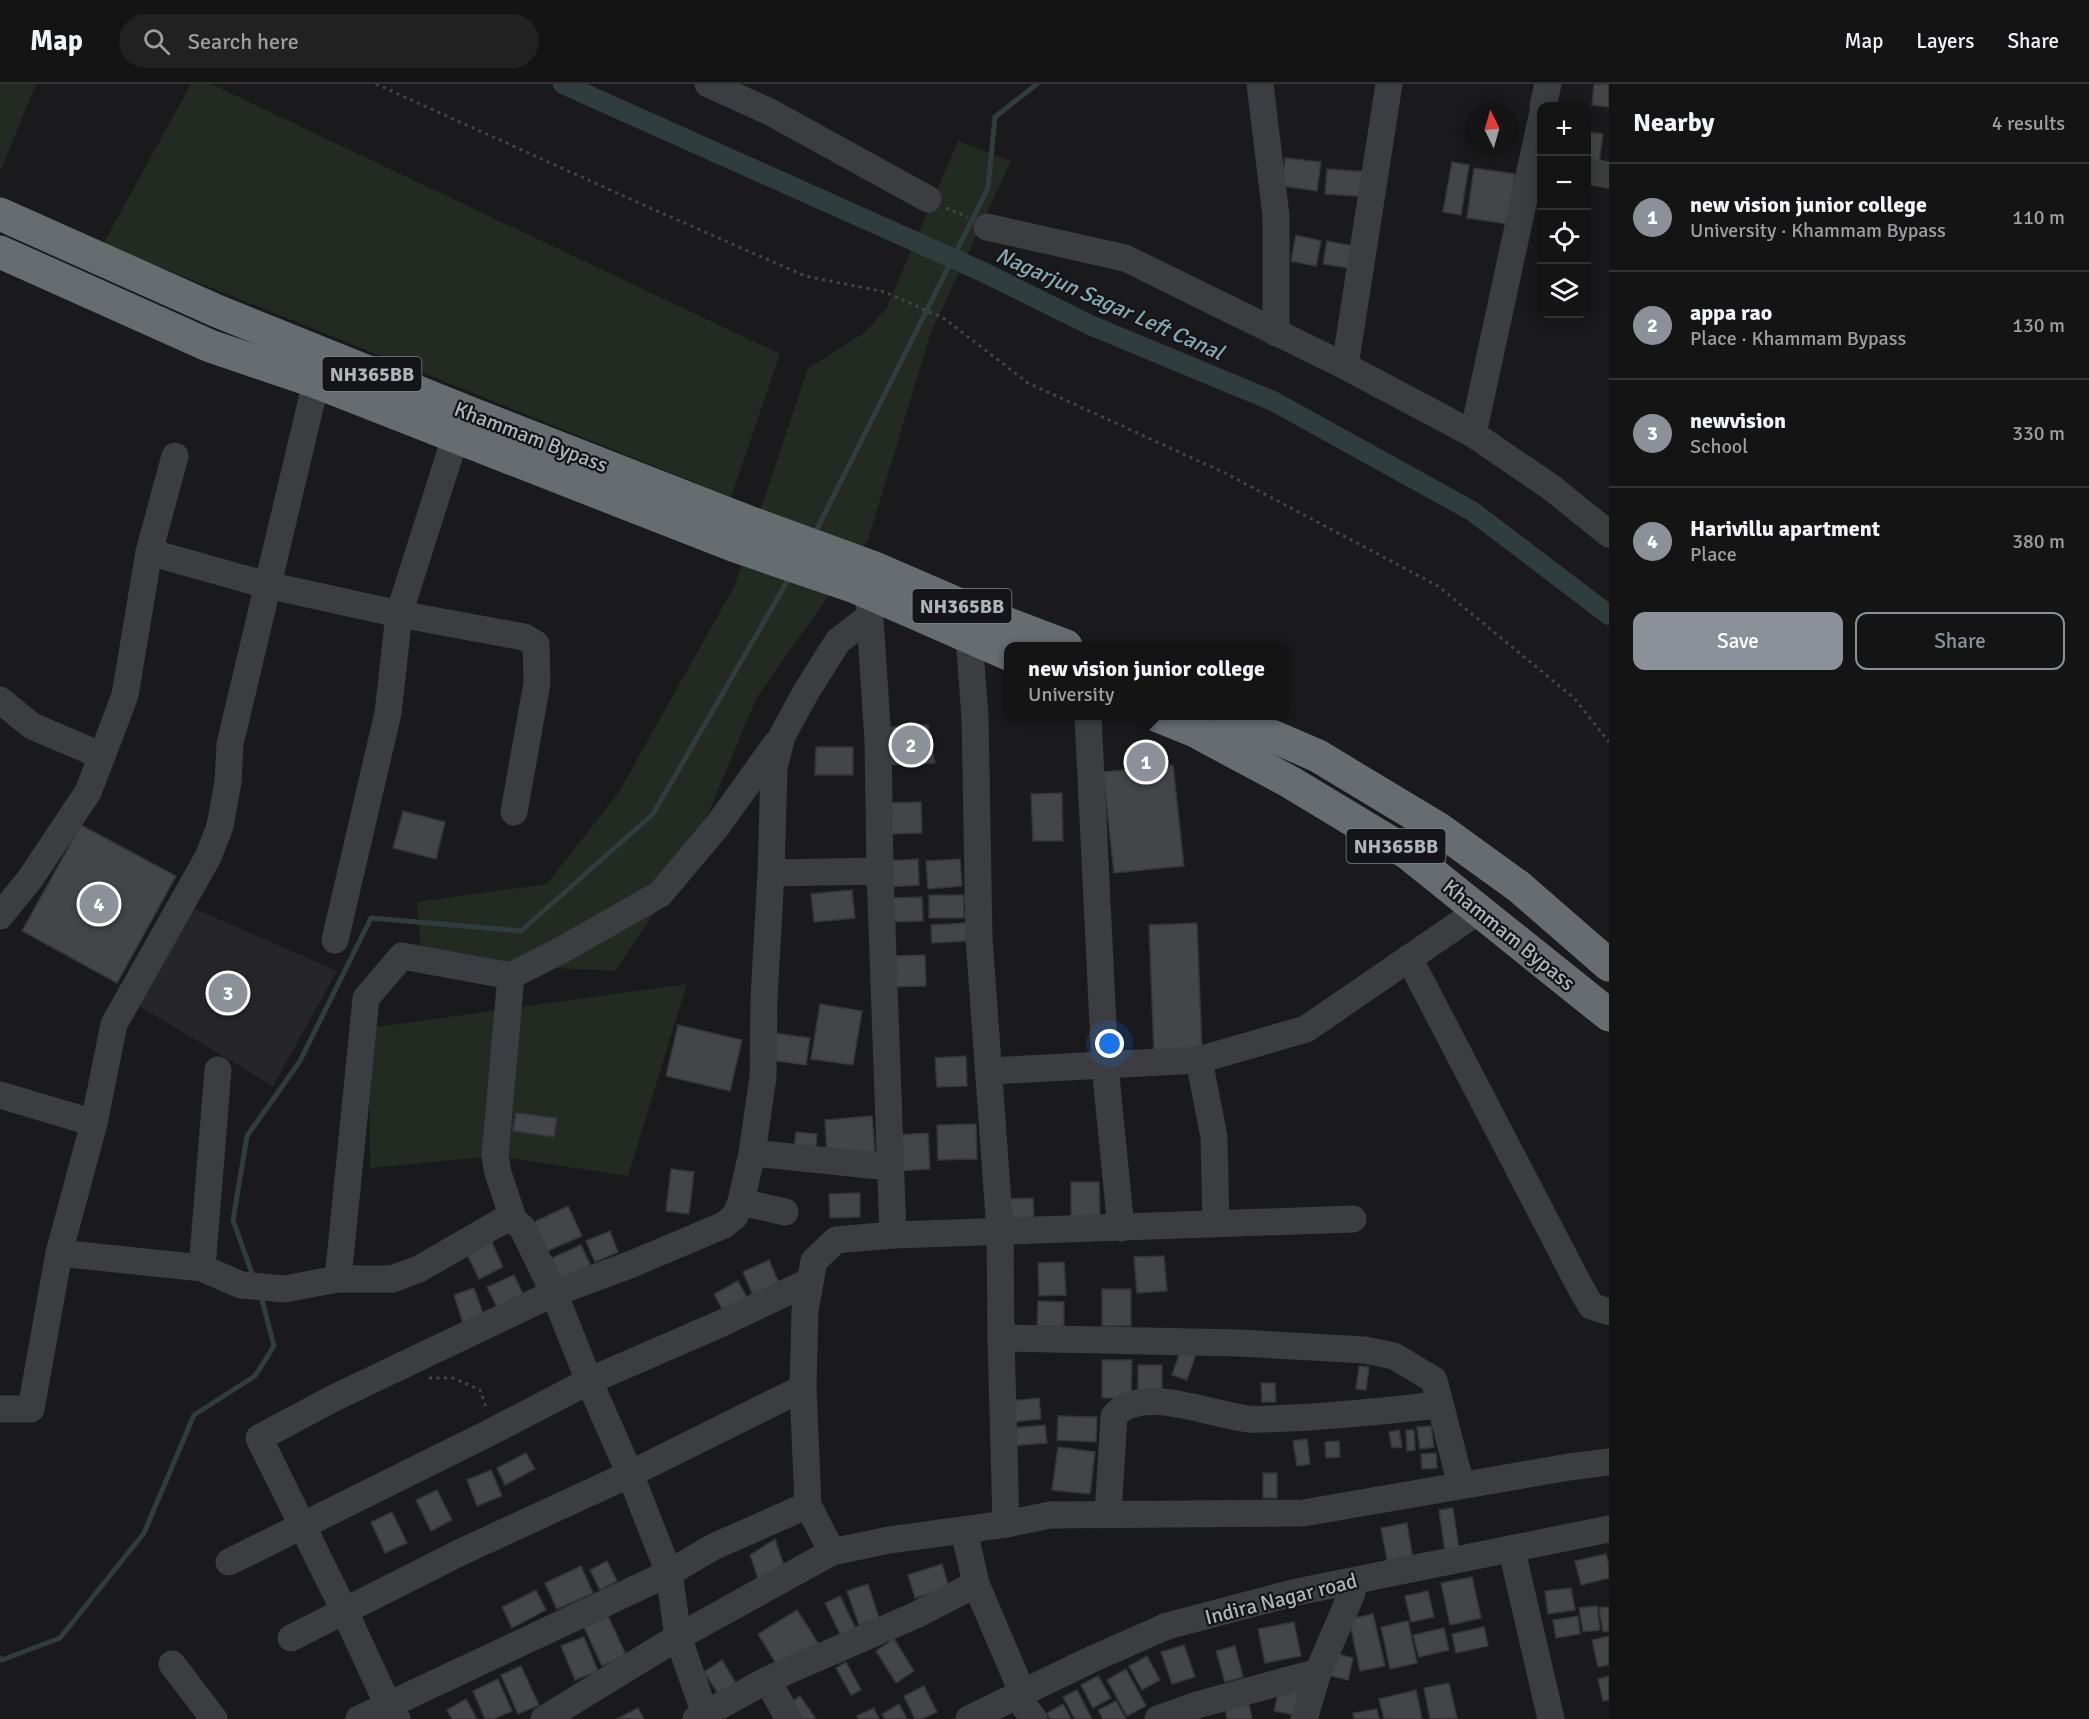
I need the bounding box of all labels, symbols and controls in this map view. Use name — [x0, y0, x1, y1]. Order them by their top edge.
search box — [119, 14, 539, 68]
text: Map — [30, 24, 83, 58]
icon: search — [140, 25, 173, 58]
text: Search here — [188, 28, 299, 55]
text: Map — [1845, 28, 1883, 54]
text: Layers — [1916, 28, 1974, 54]
text: Share — [2007, 28, 2059, 54]
north arrow — [1465, 102, 1519, 156]
map controls — [1537, 102, 1591, 318]
button: + — [1537, 102, 1591, 156]
text: Nearby — [1633, 107, 1714, 139]
text: 4 results — [1992, 111, 2065, 136]
button: − — [1537, 156, 1591, 210]
text: new vision junior college — [1690, 191, 1927, 218]
text: 1 — [1647, 205, 1658, 230]
text: 110 m — [2012, 205, 2065, 230]
button: locate — [1537, 210, 1591, 264]
text: University · Khammam Bypass — [1690, 218, 1946, 243]
water label: Nagarjun Sagar Left Canal — [992, 241, 1229, 366]
button: layers — [1537, 264, 1591, 318]
text: appa rao — [1690, 299, 1772, 326]
text: 2 — [1647, 313, 1658, 338]
text: 130 m — [2012, 313, 2065, 338]
text: Place · Khammam Bypass — [1690, 326, 1906, 351]
road number: NH365BB — [322, 357, 422, 391]
street label: Khammam Bypass — [451, 396, 611, 478]
text: newvision — [1690, 407, 1786, 434]
text: 3 — [1647, 421, 1658, 446]
text: 330 m — [2012, 421, 2065, 446]
text: School — [1690, 434, 1748, 459]
text: Harivillu apartment — [1690, 515, 1880, 542]
text: 4 — [1647, 529, 1658, 554]
text: 380 m — [2012, 529, 2065, 554]
text: Place — [1690, 542, 1737, 567]
road number: NH365BB — [912, 589, 1012, 623]
button: Save — [1633, 612, 1843, 670]
button: Share — [1855, 612, 2065, 670]
popup — [1004, 642, 1289, 720]
text: new vision junior college — [1028, 655, 1265, 682]
text: University — [1028, 682, 1114, 707]
pin: 2 — [892, 722, 930, 768]
pin: 1 — [1126, 740, 1166, 784]
road number: NH365BB — [1346, 829, 1446, 863]
street label: Khammam Bypass — [1438, 874, 1580, 996]
pin: 4 — [80, 882, 118, 926]
pin: 3 — [208, 970, 248, 1016]
your location — [1095, 1029, 1124, 1058]
street label: Indira Nagar road — [1202, 1568, 1360, 1630]

